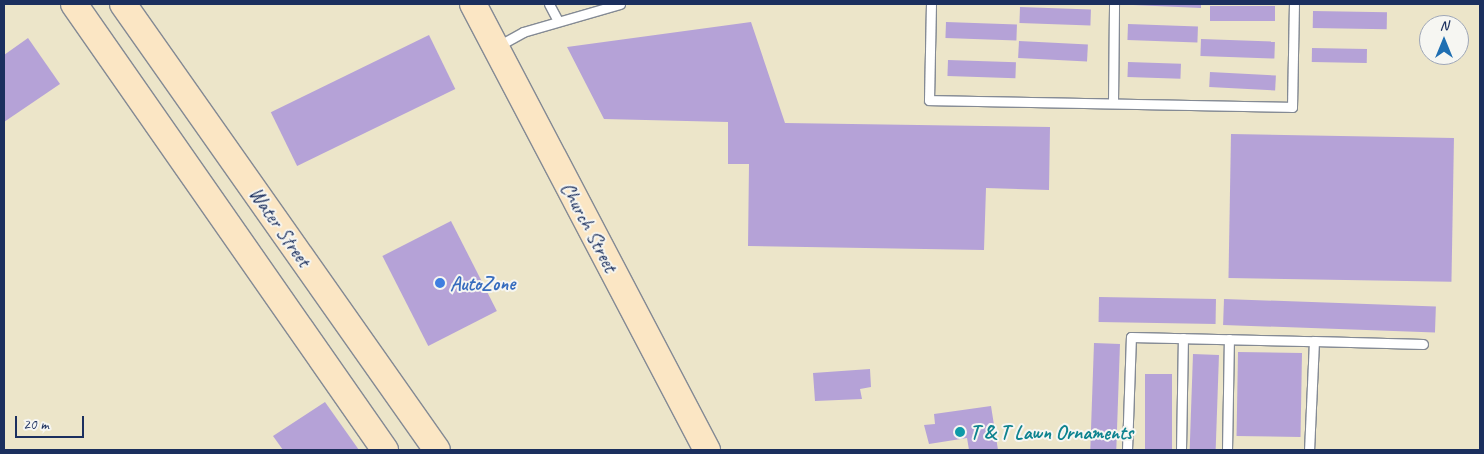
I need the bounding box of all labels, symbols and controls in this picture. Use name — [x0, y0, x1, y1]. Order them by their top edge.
north arrow — [1419, 15, 1469, 65]
text: N — [1440, 17, 1448, 34]
street label: Church Street — [555, 178, 623, 276]
street label: Water Street — [244, 182, 316, 272]
place label: AutoZone — [450, 271, 515, 295]
marker: AutoZone — [434, 277, 446, 289]
scale bar — [18, 406, 86, 438]
text: 20 m — [23, 415, 49, 434]
place label: T & T Lawn Ornaments — [970, 420, 1132, 444]
marker: T & T Lawn Ornaments — [954, 426, 966, 438]

